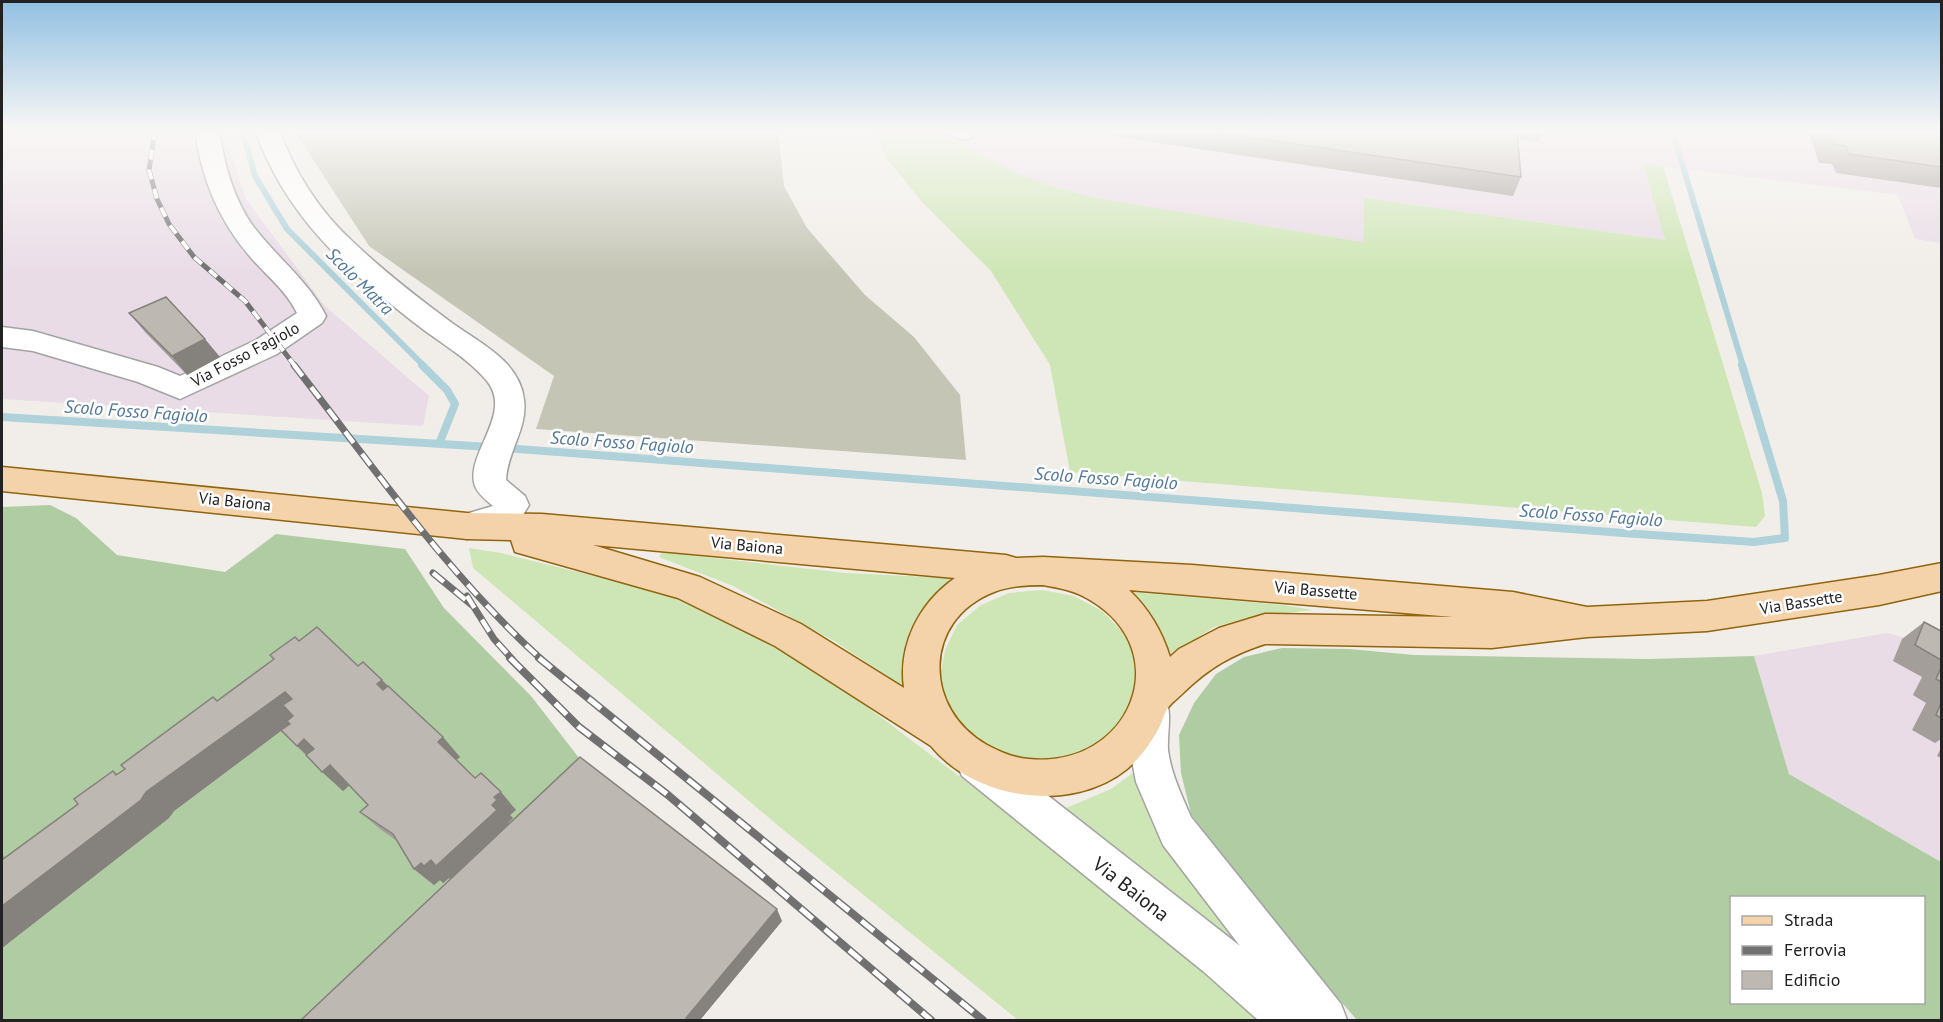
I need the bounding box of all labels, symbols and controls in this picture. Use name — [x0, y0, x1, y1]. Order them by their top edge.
water label: Scolo Matra — [321, 242, 399, 320]
street label: Via Fosso Fagiolo — [187, 317, 303, 391]
water label: Scolo Fosso Fagiolo — [63, 395, 209, 427]
water label: Scolo Fosso Fagiolo — [549, 426, 695, 458]
water label: Scolo Fosso Fagiolo — [1033, 462, 1179, 494]
street label: Via Baiona — [197, 487, 272, 515]
water label: Scolo Fosso Fagiolo — [1518, 499, 1664, 531]
street label: Via Baiona — [709, 532, 784, 558]
street label: Via Bassette — [1273, 576, 1358, 604]
street label: Via Bassette — [1757, 586, 1844, 619]
street label: Via Baiona — [1087, 850, 1175, 927]
legend — [1730, 896, 1925, 1004]
text: Strada — [1784, 908, 1833, 931]
text: Ferrovia — [1784, 938, 1847, 961]
text: Edificio — [1784, 968, 1840, 991]

